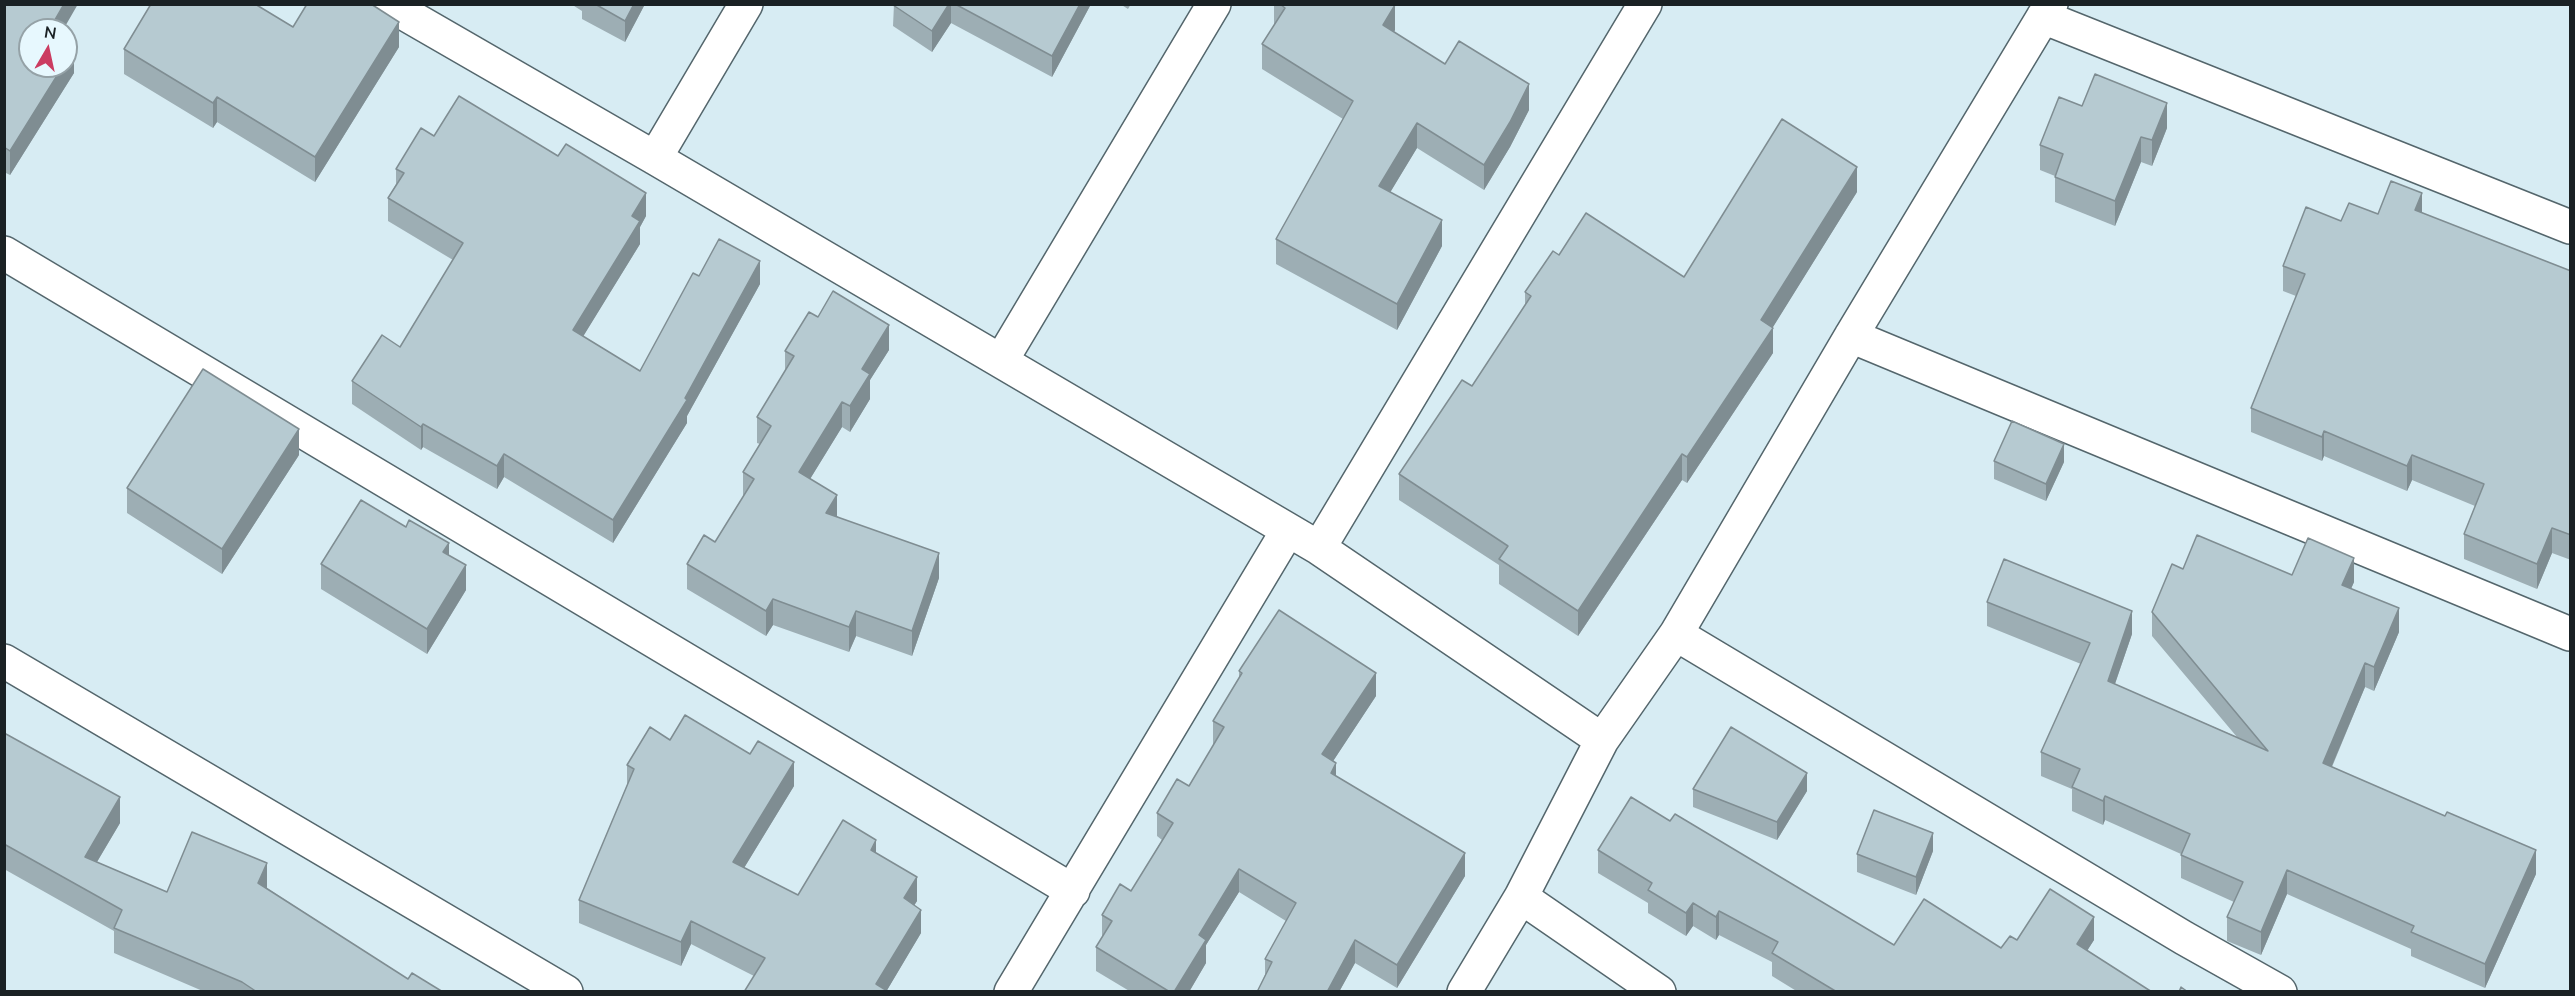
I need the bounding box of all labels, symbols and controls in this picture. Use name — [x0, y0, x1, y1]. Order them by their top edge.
north arrow — [18, 18, 78, 78]
text: N — [43, 21, 58, 43]

